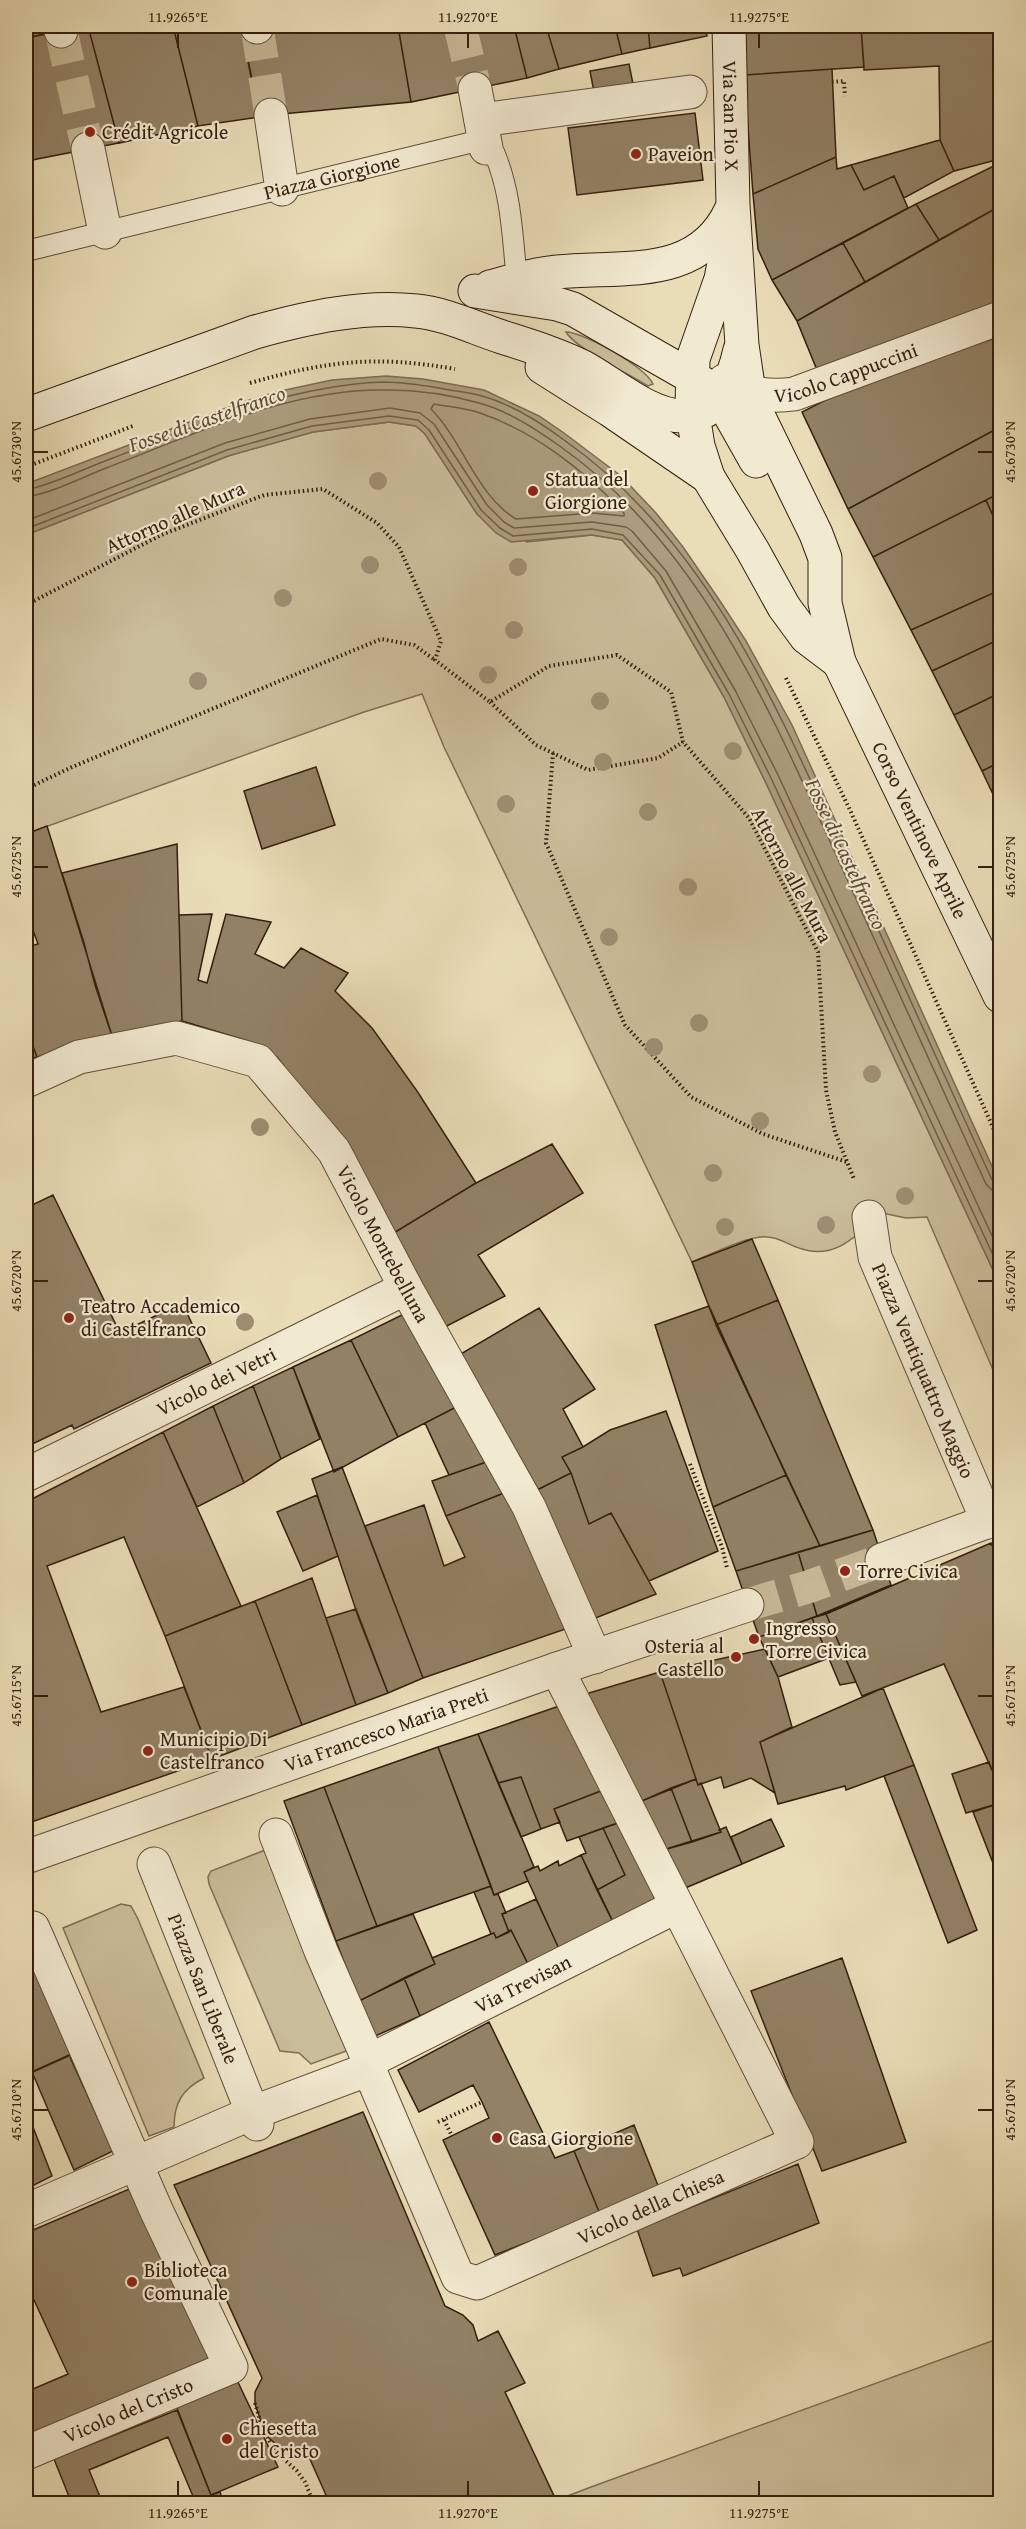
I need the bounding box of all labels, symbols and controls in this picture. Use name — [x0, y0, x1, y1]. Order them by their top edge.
text: 11.9265°E — [148, 6, 208, 27]
text: 11.9270°E — [438, 6, 498, 27]
text: 11.9275°E — [729, 6, 789, 27]
street label: Via San Pio X — [716, 60, 747, 172]
place label: Crédit Agricole — [102, 117, 228, 146]
marker: Crédit Agricole — [83, 125, 97, 139]
place label: Paveion — [648, 139, 714, 168]
street label: Piazza Giorgione — [261, 145, 403, 207]
marker: Paveion — [629, 147, 643, 161]
street label: Vicolo Cappuccini — [773, 335, 922, 409]
water label: Fosse di Castelfranco — [123, 377, 289, 460]
text: 45.6730°N — [5, 421, 26, 483]
text: 45.6730°N — [999, 421, 1020, 483]
place label: Statua del Giorgione — [545, 464, 629, 516]
street label: Attorno alle Mura — [101, 473, 250, 560]
marker: Statua del Giorgione — [526, 484, 540, 498]
street label: Corso Ventinove Aprile — [865, 736, 975, 923]
water label: Fosse di Castelfranco — [797, 772, 895, 935]
street label: Attorno alle Mura — [744, 802, 841, 948]
text: 45.6725°N — [5, 836, 26, 898]
text: 45.6725°N — [999, 836, 1020, 898]
street label: Vicolo Montebelluna — [330, 1160, 438, 1328]
text: 45.6720°N — [5, 1250, 26, 1312]
text: 45.6720°N — [999, 1250, 1020, 1312]
street label: Piazza Ventiquattro Maggio — [865, 1258, 983, 1483]
place label: Teatro Accademico di Castelfranco — [81, 1291, 240, 1343]
marker: Teatro Accademico di Castelfranco — [62, 1311, 76, 1325]
street label: Vicolo dei Vetri — [151, 1339, 281, 1423]
place label: Torre Civica — [857, 1556, 959, 1585]
marker: Torre Civica — [838, 1564, 852, 1578]
place label: Ingresso Torre Civica — [766, 1613, 868, 1665]
place label: Osteria al Castello — [645, 1631, 724, 1683]
marker: Ingresso Torre Civica — [747, 1632, 761, 1646]
marker: Osteria al Castello — [729, 1650, 743, 1664]
text: 45.6715°N — [5, 1665, 26, 1727]
text: 45.6715°N — [999, 1665, 1020, 1727]
street label: Via Francesco Maria Preti — [280, 1679, 493, 1779]
place label: Municipio Di Castelfranco — [160, 1724, 268, 1776]
marker: Municipio Di Castelfranco — [141, 1744, 155, 1758]
street label: Piazza San Liberale — [161, 1909, 247, 2068]
street label: Via Trevisan — [469, 1947, 576, 2020]
text: 45.6710°N — [5, 2079, 26, 2141]
text: 45.6710°N — [999, 2079, 1020, 2141]
place label: Casa Giorgione — [509, 2123, 633, 2152]
marker: Casa Giorgione — [490, 2131, 504, 2145]
street label: Vicolo della Chiesa — [572, 2161, 729, 2251]
place label: Biblioteca Comunale — [144, 2255, 228, 2307]
marker: Biblioteca Comunale — [125, 2275, 139, 2289]
street label: Vicolo del Cristo — [59, 2370, 197, 2450]
place label: Chiesetta del Cristo — [239, 2413, 319, 2465]
marker: Chiesetta del Cristo — [220, 2432, 234, 2446]
text: 11.9265°E — [148, 2502, 208, 2523]
text: 11.9270°E — [438, 2502, 498, 2523]
text: 11.9275°E — [729, 2502, 789, 2523]

